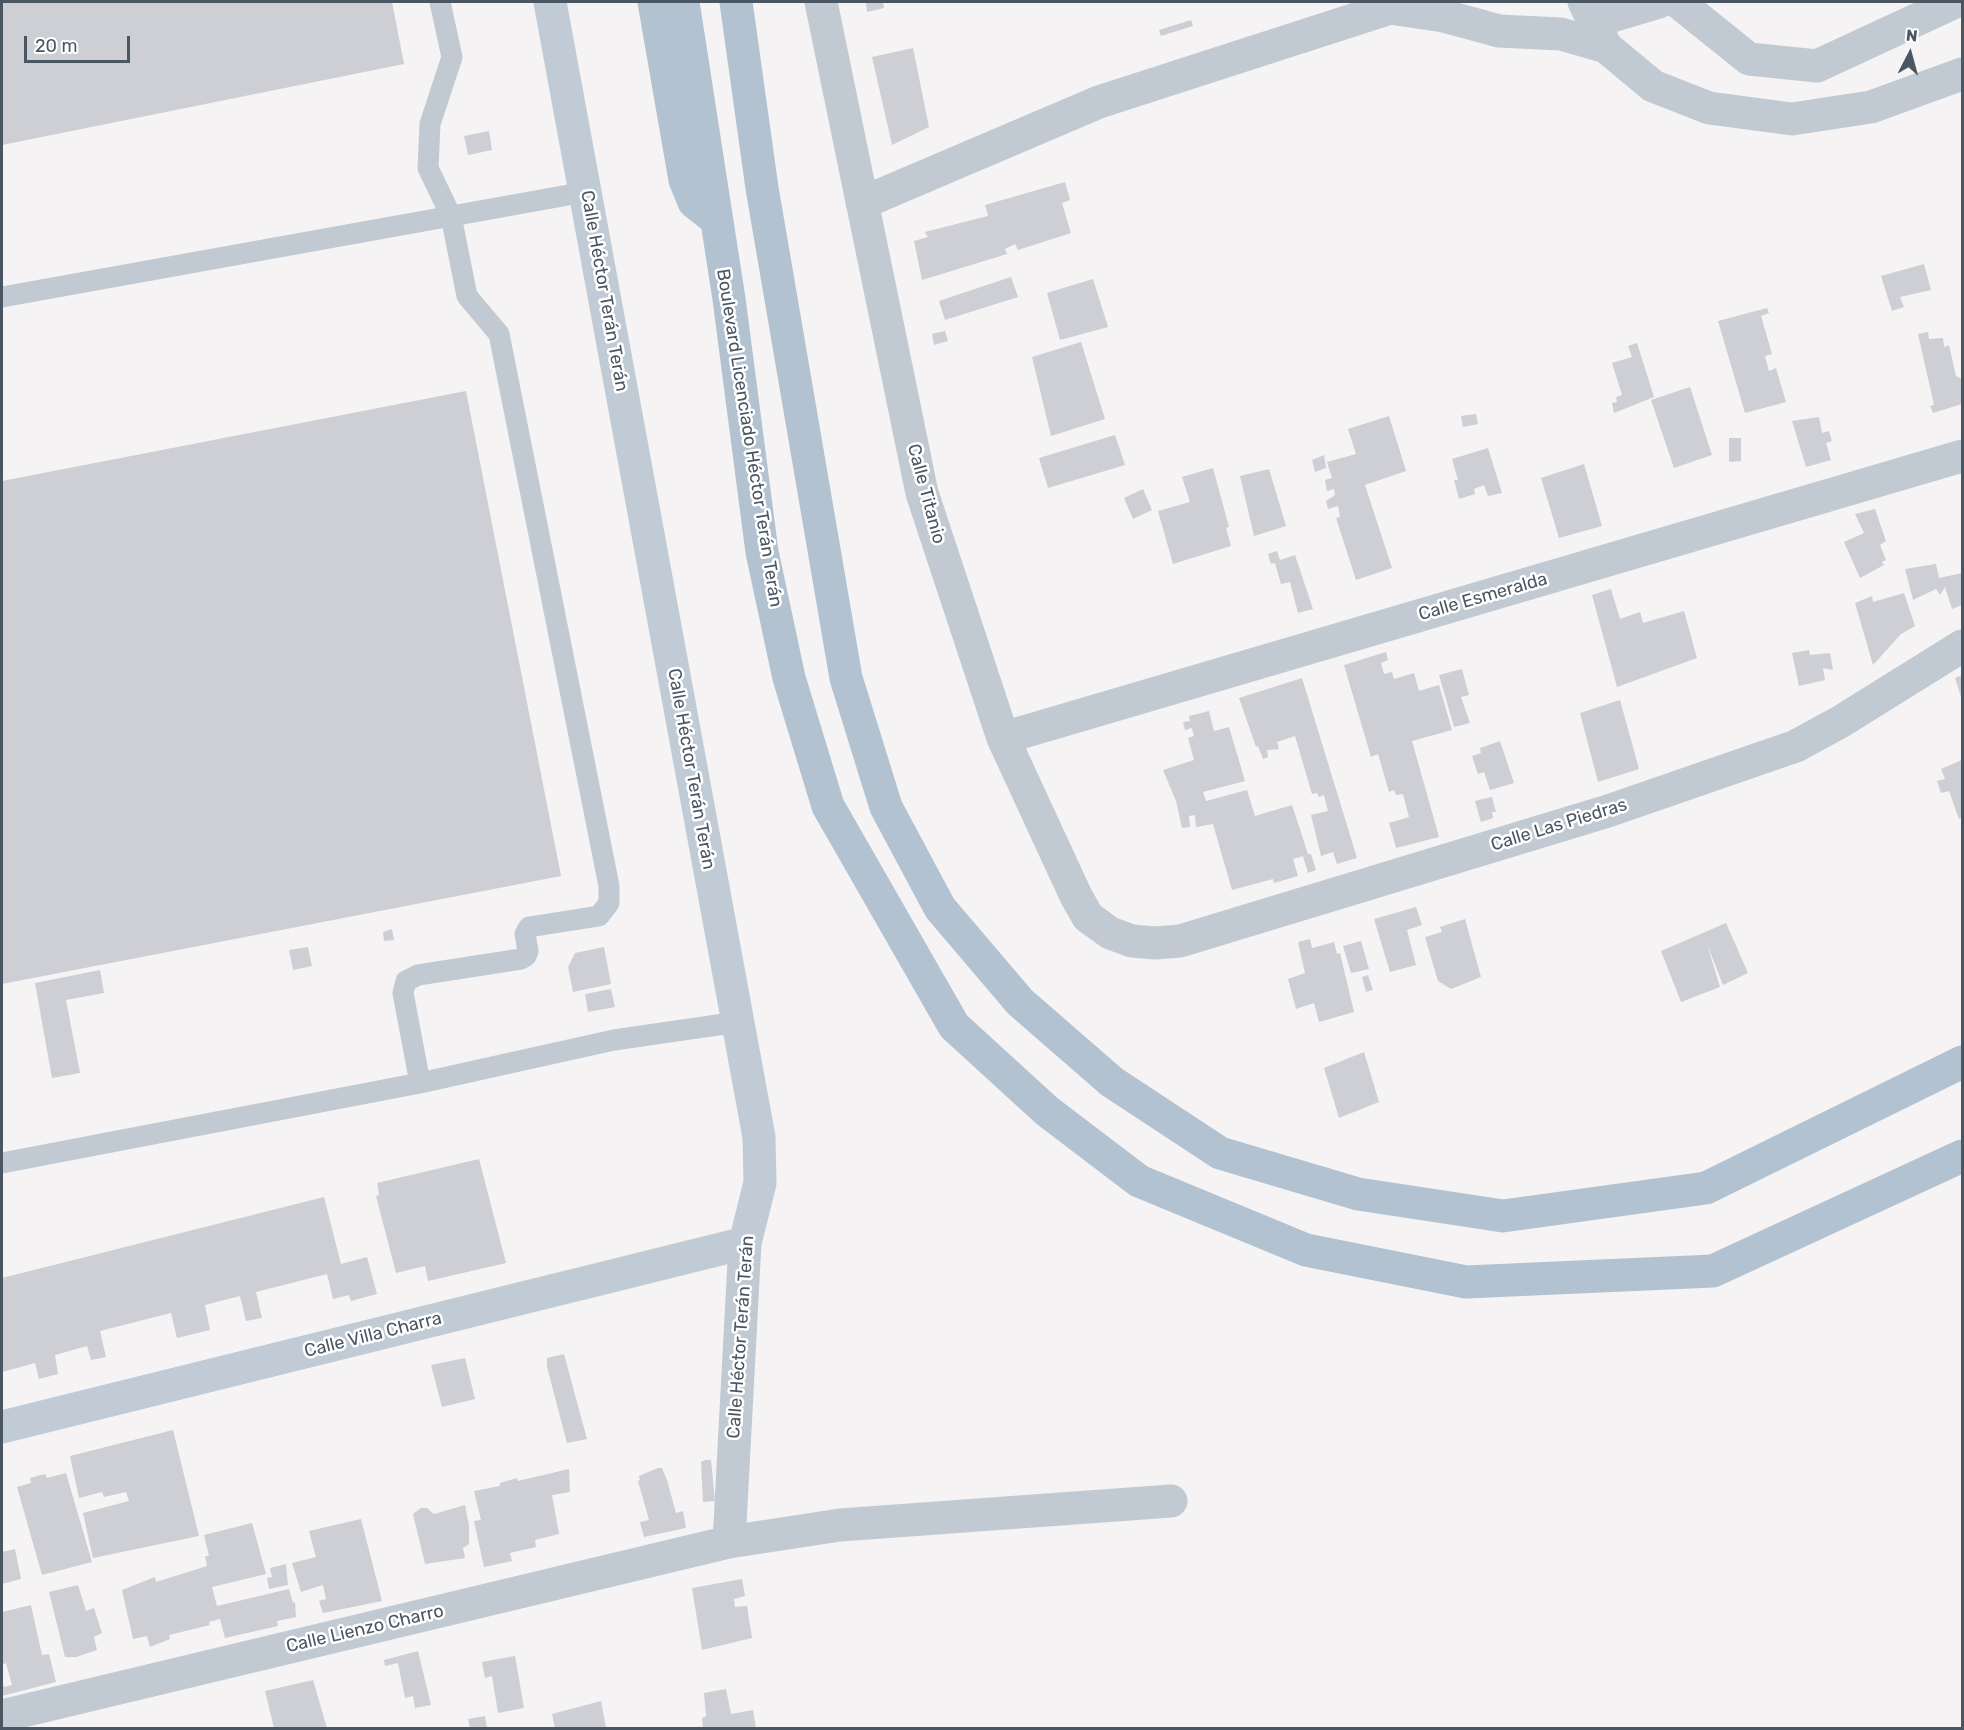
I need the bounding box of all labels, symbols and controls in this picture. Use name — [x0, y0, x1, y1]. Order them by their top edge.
scale bar — [27, 24, 134, 62]
north arrow — [1880, 24, 1940, 84]
text: N — [1905, 26, 1919, 46]
text: 20 m — [35, 35, 77, 57]
street label: Calle Héctor Terán Terán — [576, 189, 632, 393]
street label: Boulevard Licenciado Héctor Terán Terán — [712, 267, 786, 609]
street label: Calle Titanio — [902, 442, 950, 546]
street label: Calle Esmeralda — [1416, 568, 1550, 626]
street label: Calle Héctor Terán Terán — [663, 667, 719, 871]
street label: Calle Las Piedras — [1488, 794, 1630, 856]
street label: Calle Héctor Terán Terán — [723, 1235, 759, 1439]
street label: Calle Villa Charra — [302, 1308, 444, 1362]
street label: Calle Lienzo Charro — [284, 1600, 446, 1658]

